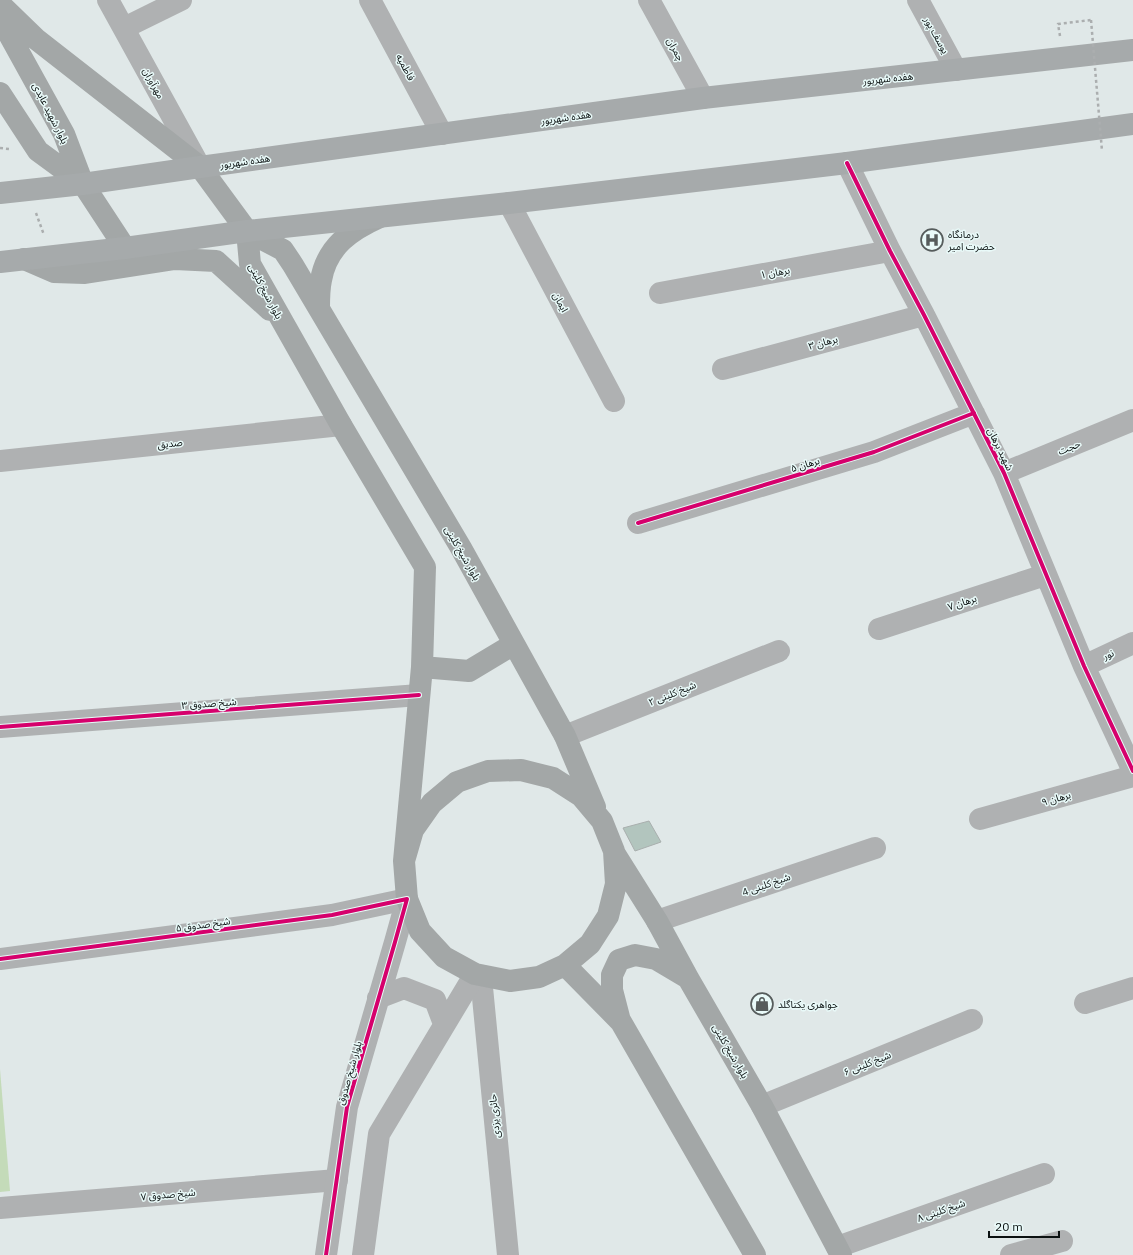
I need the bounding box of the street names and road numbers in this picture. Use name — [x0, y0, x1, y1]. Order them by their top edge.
street label: یوسف پور — [921, 14, 952, 56]
street label: چمران — [664, 35, 687, 63]
street label: فاطمیه — [393, 52, 418, 83]
street label: مهرآوران — [140, 65, 167, 101]
street label: هفده شهریور — [861, 69, 914, 88]
street label: بلوار شهید عابدی — [30, 81, 72, 146]
street label: هفده شهریور — [539, 108, 592, 128]
street label: هفده شهریور — [218, 152, 271, 172]
street label: بلوار شیخ کلینی — [245, 261, 286, 322]
street label: برهان ۱ — [759, 263, 791, 281]
street label: ایمان — [550, 290, 571, 315]
street label: برهان ۳ — [807, 332, 840, 353]
street label: شهید برهان — [985, 426, 1017, 473]
street label: صدیق — [157, 436, 183, 451]
street label: حجت — [1056, 437, 1082, 458]
street label: برهان ۵ — [789, 454, 822, 475]
street label: بلوار شیخ کلینی — [441, 524, 484, 584]
street label: برهان ۷ — [946, 592, 979, 613]
street label: نور — [1100, 646, 1116, 663]
street label: شیخ کلینی ۲ — [647, 678, 698, 710]
street label: شیخ صدوق ۳ — [181, 695, 237, 713]
street label: برهان ۹ — [1040, 788, 1073, 809]
street label: شیخ کلینی 4 — [740, 870, 793, 900]
street label: شیخ صدوق ۵ — [175, 914, 232, 936]
street label: بلوار شیخ کلینی — [709, 1022, 752, 1082]
street label: بلوار شیخ صدوق — [334, 1039, 366, 1107]
street label: شیخ کلینی ۶ — [842, 1048, 893, 1080]
street label: حائری یزدی — [486, 1093, 503, 1139]
street label: شیخ صدوق ۷ — [140, 1186, 196, 1204]
street label: شیخ کلینی ۸ — [915, 1196, 967, 1226]

